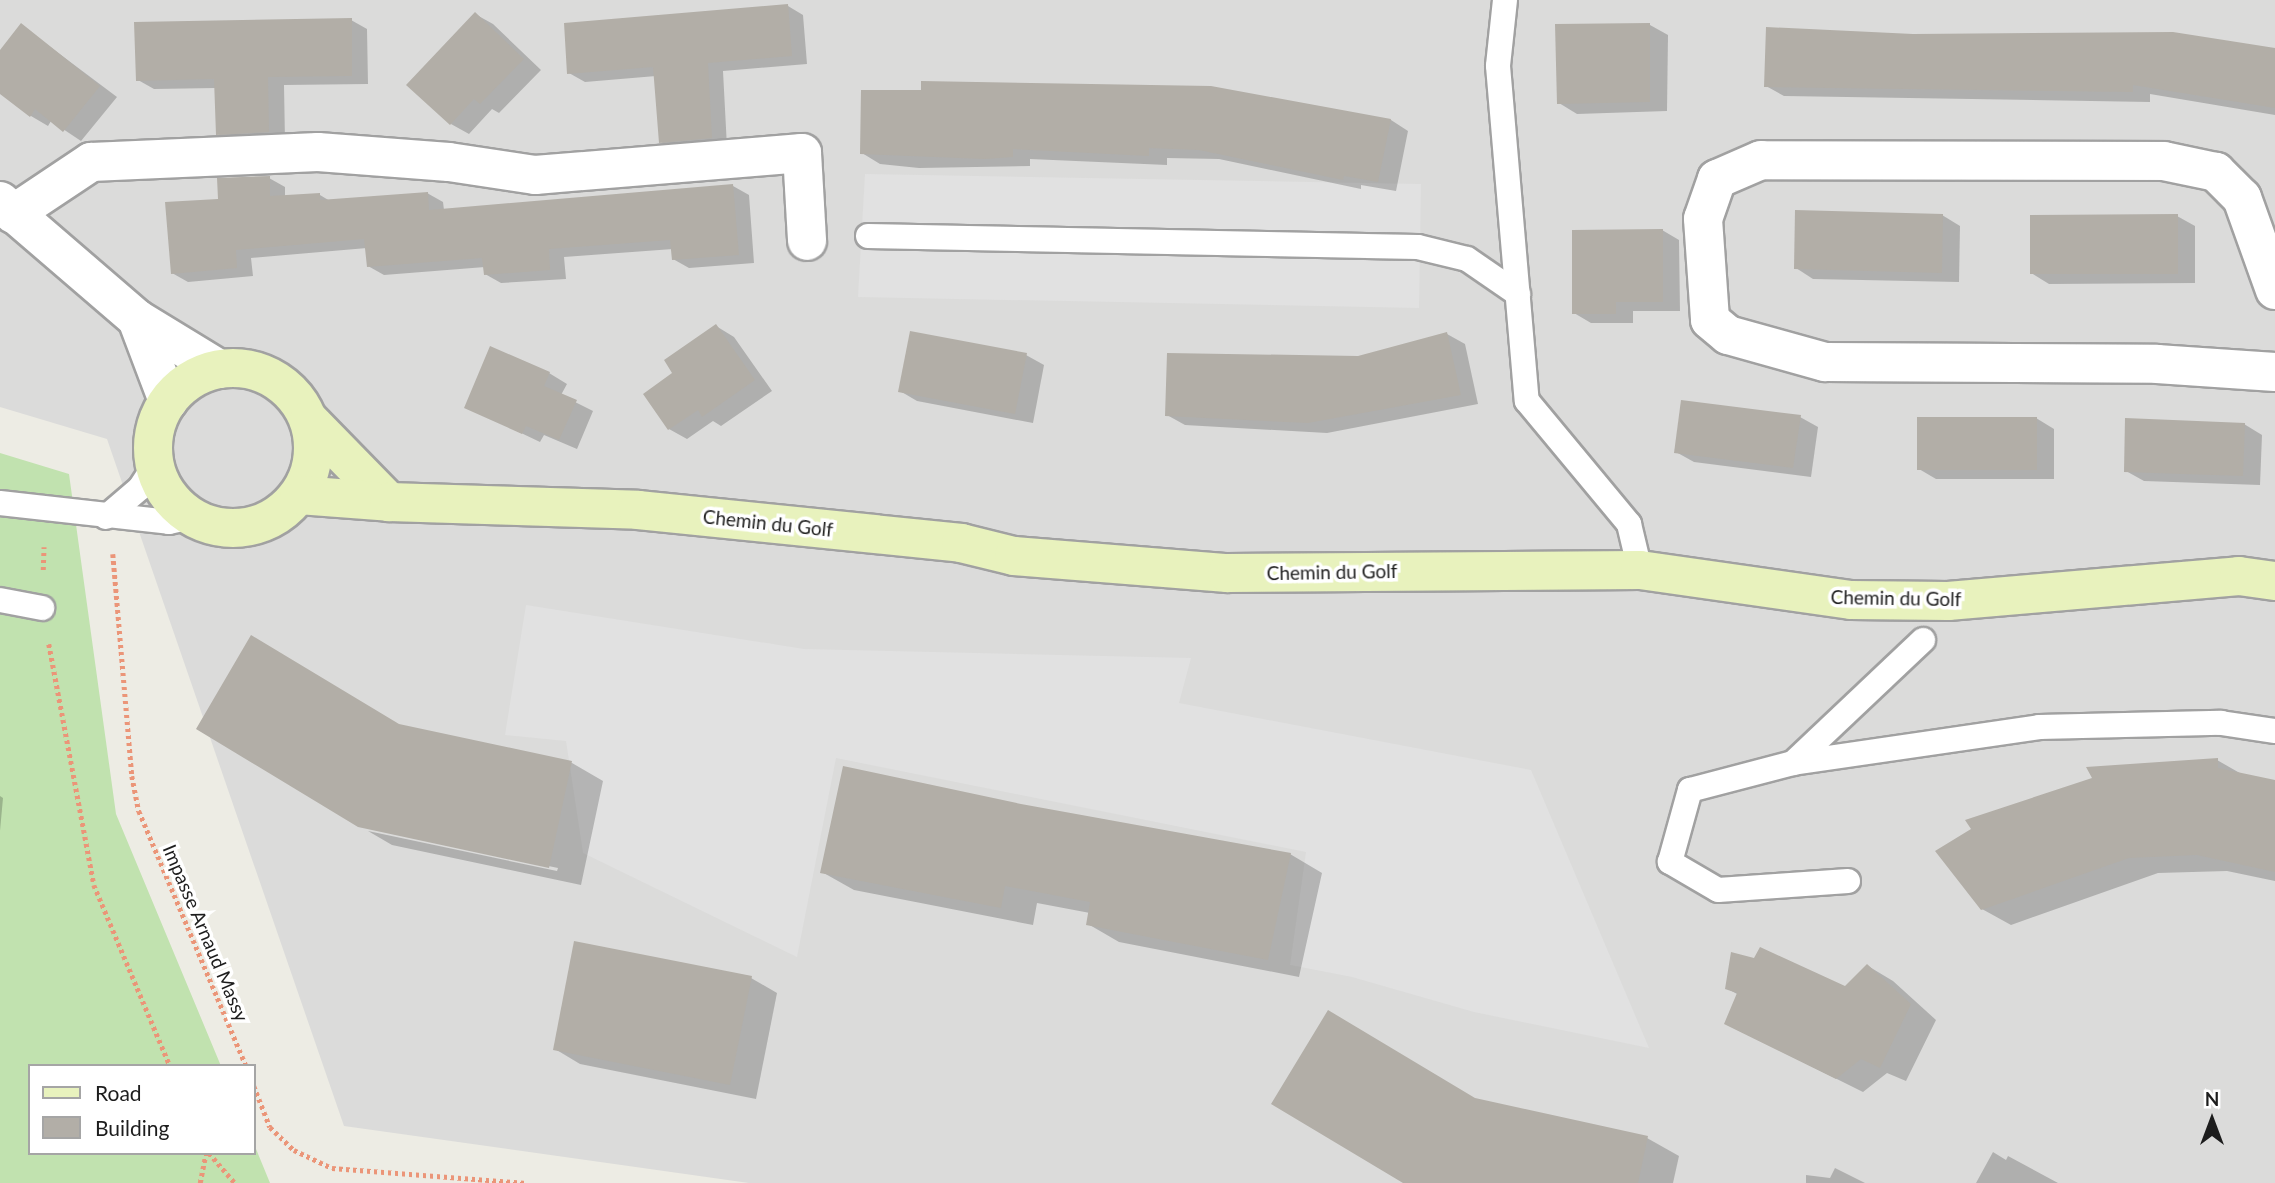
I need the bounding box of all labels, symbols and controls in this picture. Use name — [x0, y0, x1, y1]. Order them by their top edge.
street label: Chemin du Golf — [702, 505, 834, 541]
street label: Chemin du Golf — [1266, 559, 1398, 585]
street label: Chemin du Golf — [1830, 585, 1962, 611]
street label: Impasse Arnaud Massy — [158, 841, 254, 1025]
legend — [28, 1064, 256, 1155]
text: Road — [95, 1080, 142, 1105]
north arrow — [2177, 1085, 2247, 1155]
text: N — [2205, 1087, 2219, 1110]
text: Building — [95, 1115, 170, 1140]

